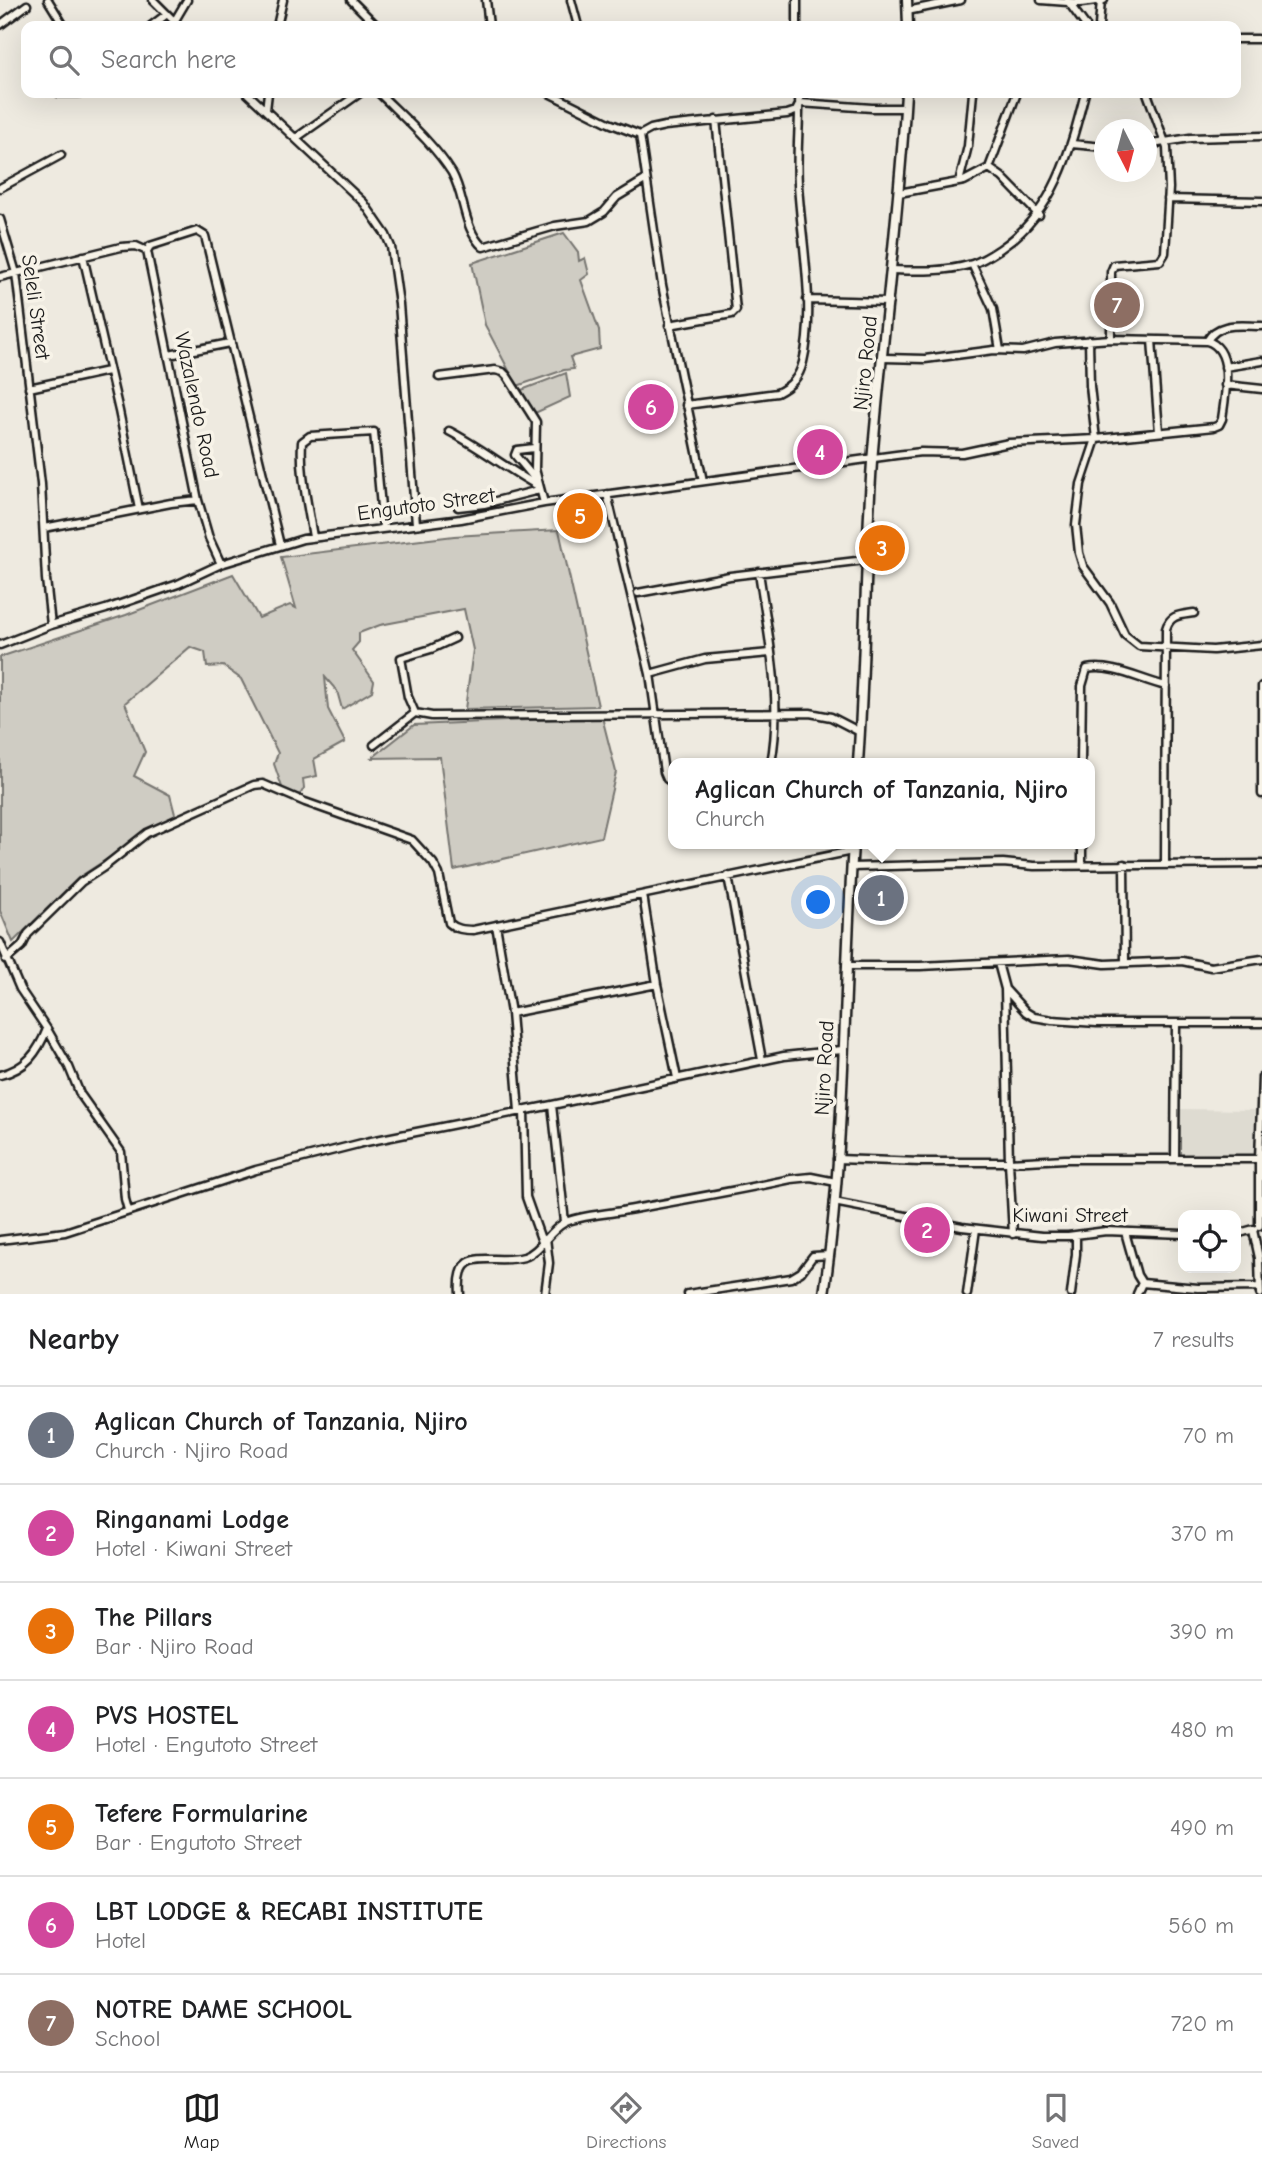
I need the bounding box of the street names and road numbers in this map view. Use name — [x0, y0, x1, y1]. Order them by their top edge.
street label: Seleli Street — [17, 253, 55, 362]
street label: Njiro Road — [848, 315, 882, 411]
street label: Wazalendo Road — [170, 330, 224, 480]
street label: Engutoto Street — [356, 482, 497, 526]
street label: Njiro Road — [810, 1020, 838, 1116]
street label: Kiwani Street — [1012, 1203, 1129, 1227]

